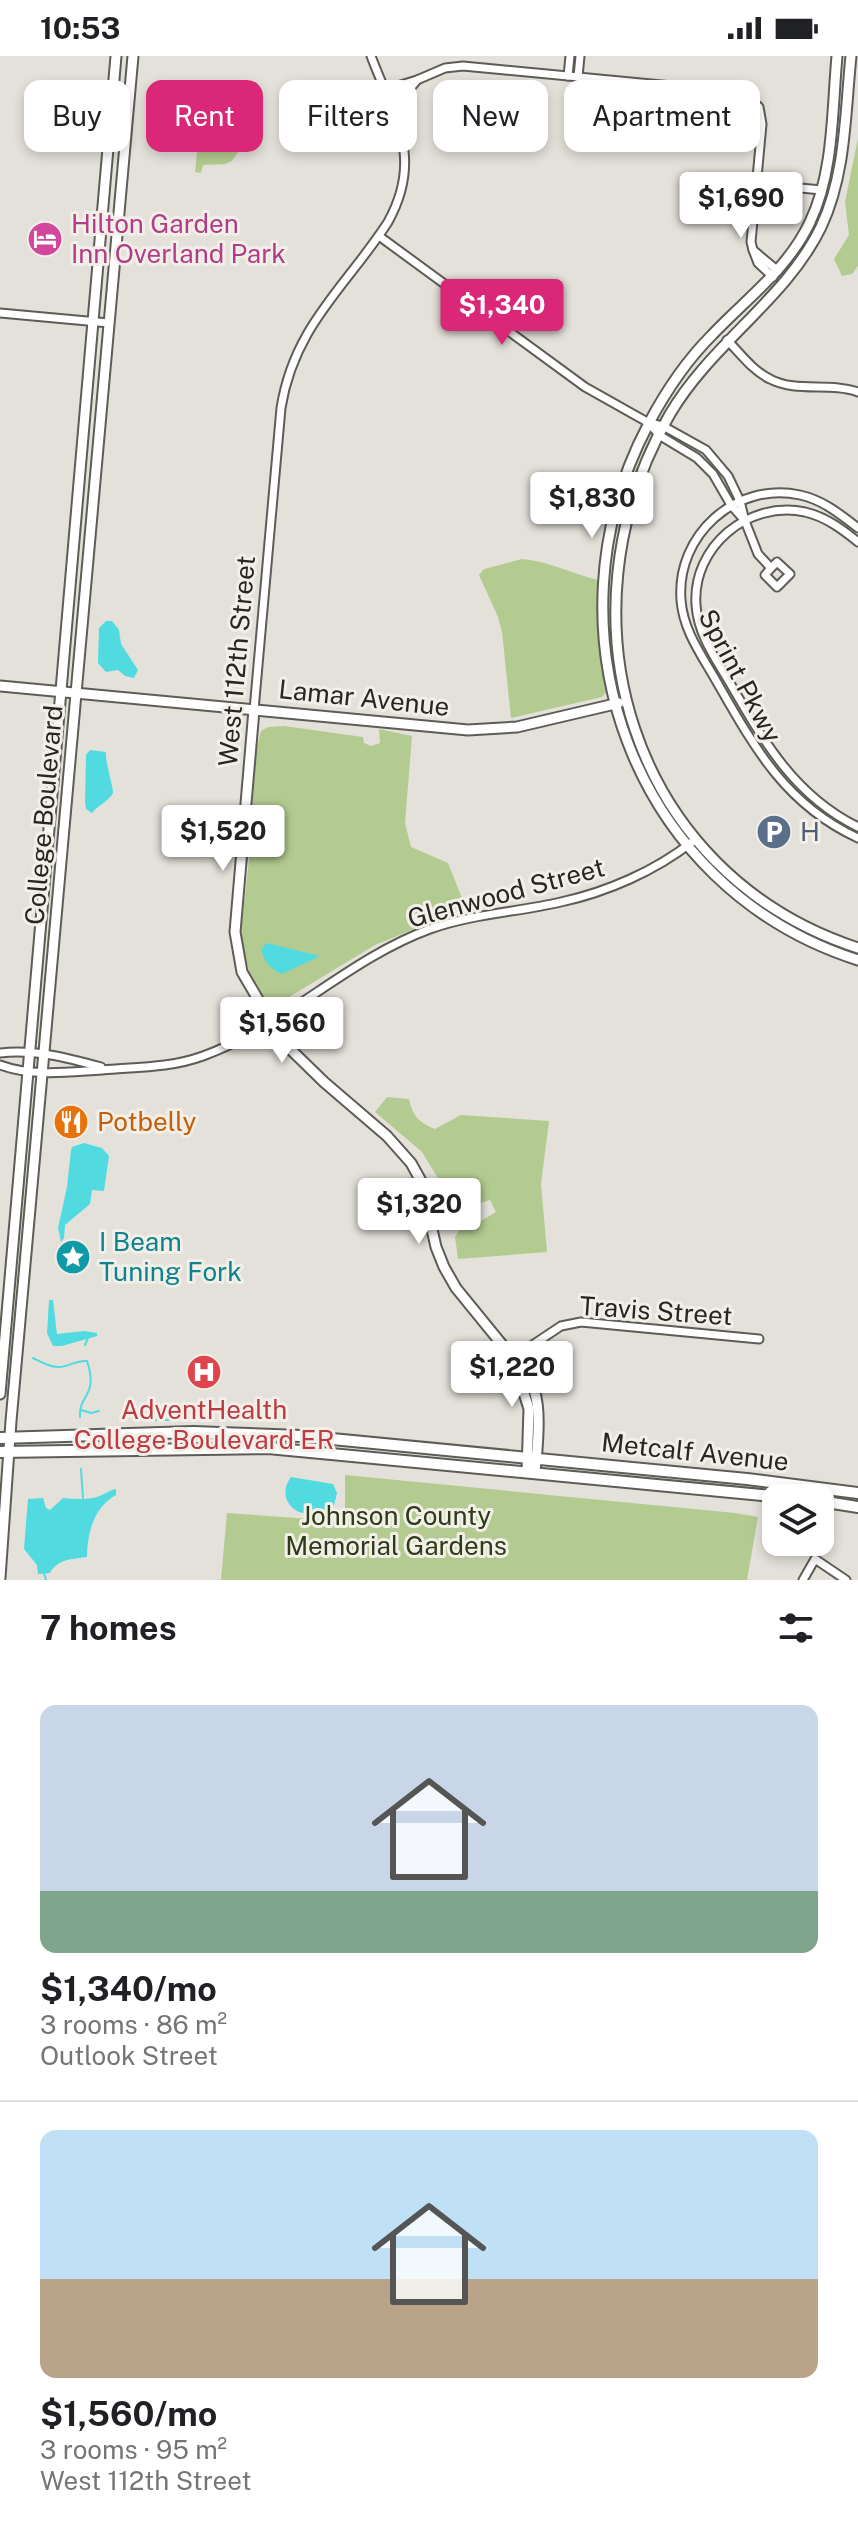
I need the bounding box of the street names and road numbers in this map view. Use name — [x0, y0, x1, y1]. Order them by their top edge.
street label: West 112th Street — [212, 554, 261, 768]
street label: Sprint Pkwy — [692, 604, 789, 748]
street label: Lamar Avenue — [277, 673, 451, 722]
street label: College Boulevard — [18, 704, 69, 926]
street label: Glenwood Street — [404, 851, 608, 934]
street label: Travis Street — [579, 1290, 733, 1331]
street label: Metcalf Avenue — [600, 1426, 790, 1477]

